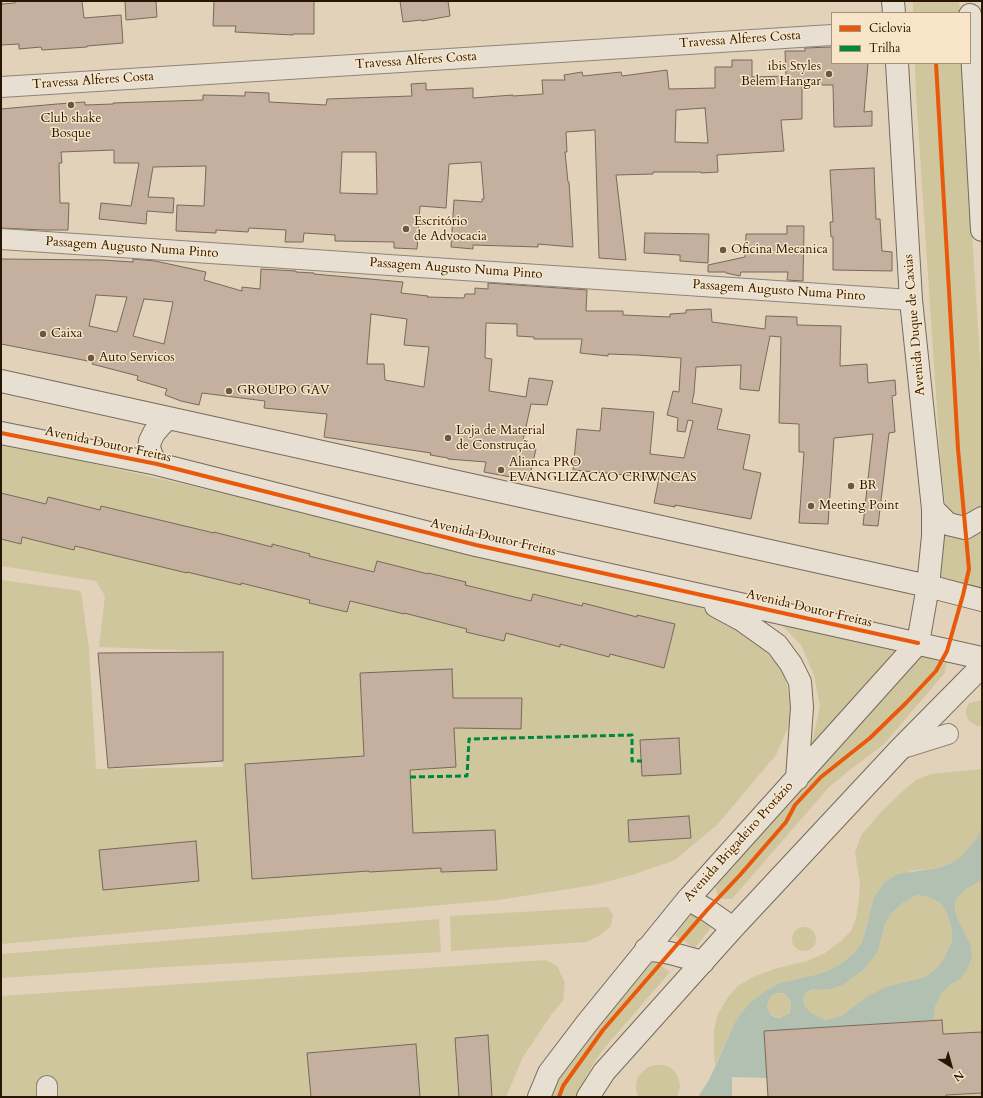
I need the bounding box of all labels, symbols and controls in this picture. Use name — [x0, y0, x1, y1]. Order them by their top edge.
legend — [831, 12, 971, 64]
text: Ciclovia — [869, 20, 911, 36]
street label: Travessa Alferes Costa — [679, 28, 801, 52]
text: Trilha — [869, 40, 900, 56]
street label: Travessa Alferes Costa — [355, 49, 477, 73]
place label: ibis Styles Belem Hangar — [741, 59, 821, 90]
street label: Travessa Alferes Costa — [32, 69, 154, 93]
marker: ibis Styles Belem Hangar — [824, 69, 834, 79]
marker: Club shake Bosque — [66, 100, 76, 110]
place label: Club shake Bosque — [41, 111, 101, 142]
place label: Escritório de Advocacia — [414, 214, 487, 245]
marker: Escritório de Advocacia — [401, 224, 411, 234]
street label: Passagem Augusto Numa Pinto — [45, 234, 219, 262]
place label: Oficina Mecanica — [731, 242, 828, 258]
marker: Oficina Mecanica — [718, 245, 728, 255]
street label: Avenida Duque de Caxias — [901, 254, 929, 396]
street label: Passagem Augusto Numa Pinto — [369, 255, 543, 283]
street label: Passagem Augusto Numa Pinto — [692, 277, 866, 305]
place label: Caixa — [51, 326, 82, 342]
marker: Caixa — [38, 329, 48, 339]
place label: Auto Servicos — [99, 350, 175, 366]
marker: Auto Servicos — [86, 353, 96, 363]
place label: GROUPO GAV — [237, 383, 330, 399]
marker: GROUPO GAV — [224, 386, 234, 396]
place label: Loja de Material de Construção — [456, 423, 545, 454]
street label: Avenida Doutor Freitas — [43, 424, 173, 466]
marker: Loja de Material de Construção — [443, 433, 453, 443]
place label: Alianca PRO EVANGLIZACAO CRIWNCAS — [509, 455, 696, 486]
marker: Alianca PRO EVANGLIZACAO CRIWNCAS — [496, 465, 506, 475]
place label: BR — [859, 478, 877, 494]
marker: BR — [846, 481, 856, 491]
place label: Meeting Point — [819, 498, 899, 514]
marker: Meeting Point — [806, 501, 816, 511]
street label: Avenida Doutor Freitas — [429, 516, 557, 560]
street label: Avenida Doutor Freitas — [745, 587, 873, 631]
street label: Avenida Brigadeiro Protázio — [681, 779, 797, 905]
north arrow — [931, 1046, 971, 1086]
text: N — [950, 1067, 967, 1085]

